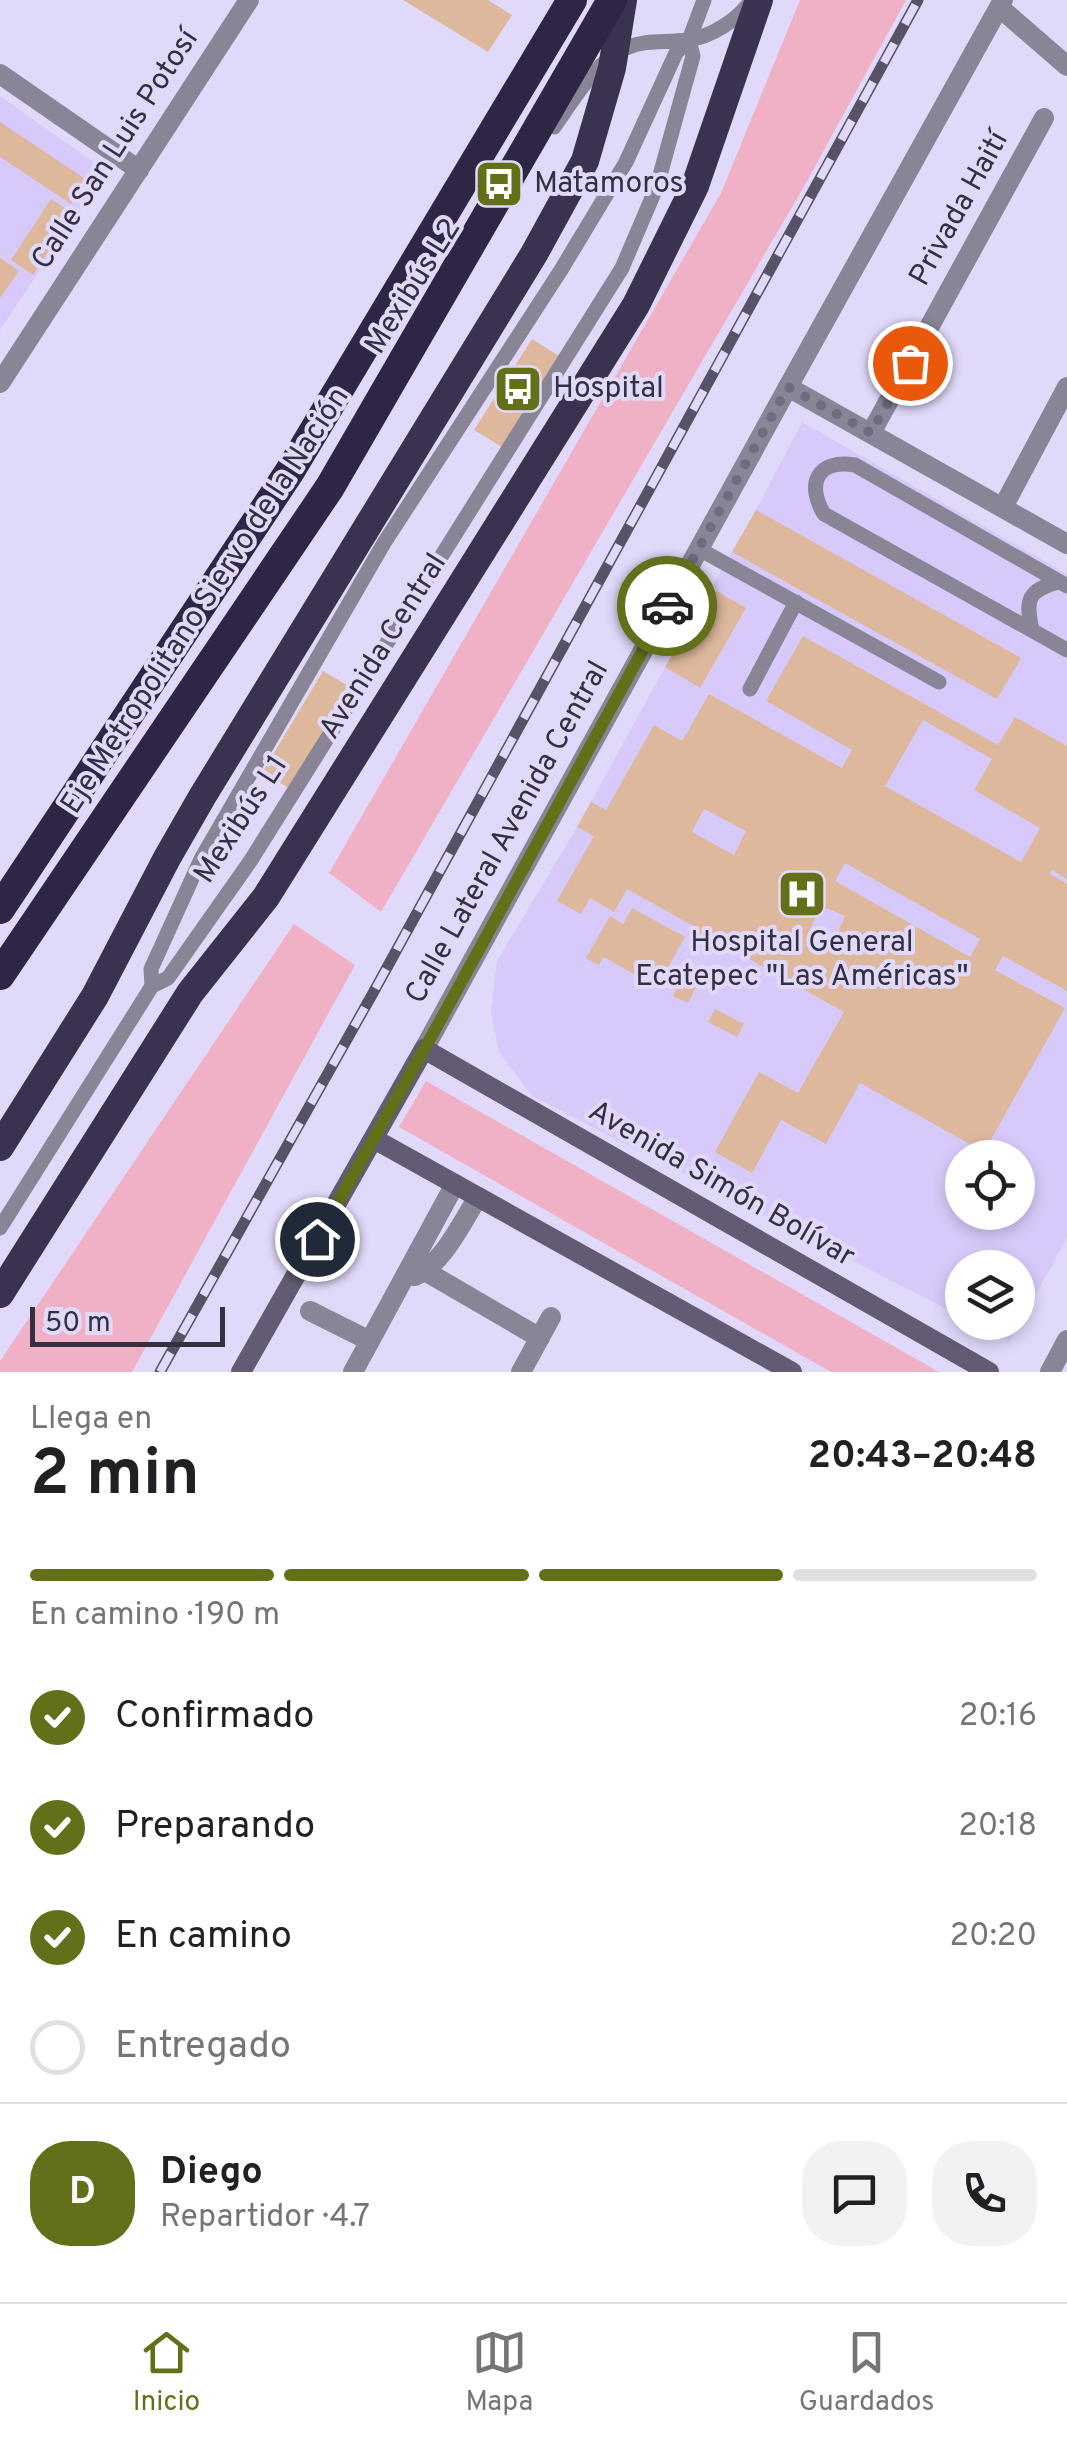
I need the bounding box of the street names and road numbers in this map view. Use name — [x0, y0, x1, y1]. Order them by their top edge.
street label: Calle San Luis Potosí — [24, 21, 209, 277]
street label: Privada Haití — [902, 123, 1019, 293]
street label: Mexibús L2 — [358, 213, 470, 361]
street label: Eje Metropolitano Siervo de la Nación — [54, 381, 358, 821]
street label: Avenida Central — [312, 547, 456, 747]
street label: Calle Lateral Avenida Central — [398, 655, 618, 1011]
street label: Mexibús L1 — [187, 749, 297, 891]
street label: Avenida Simón Bolívar — [581, 1094, 861, 1277]

